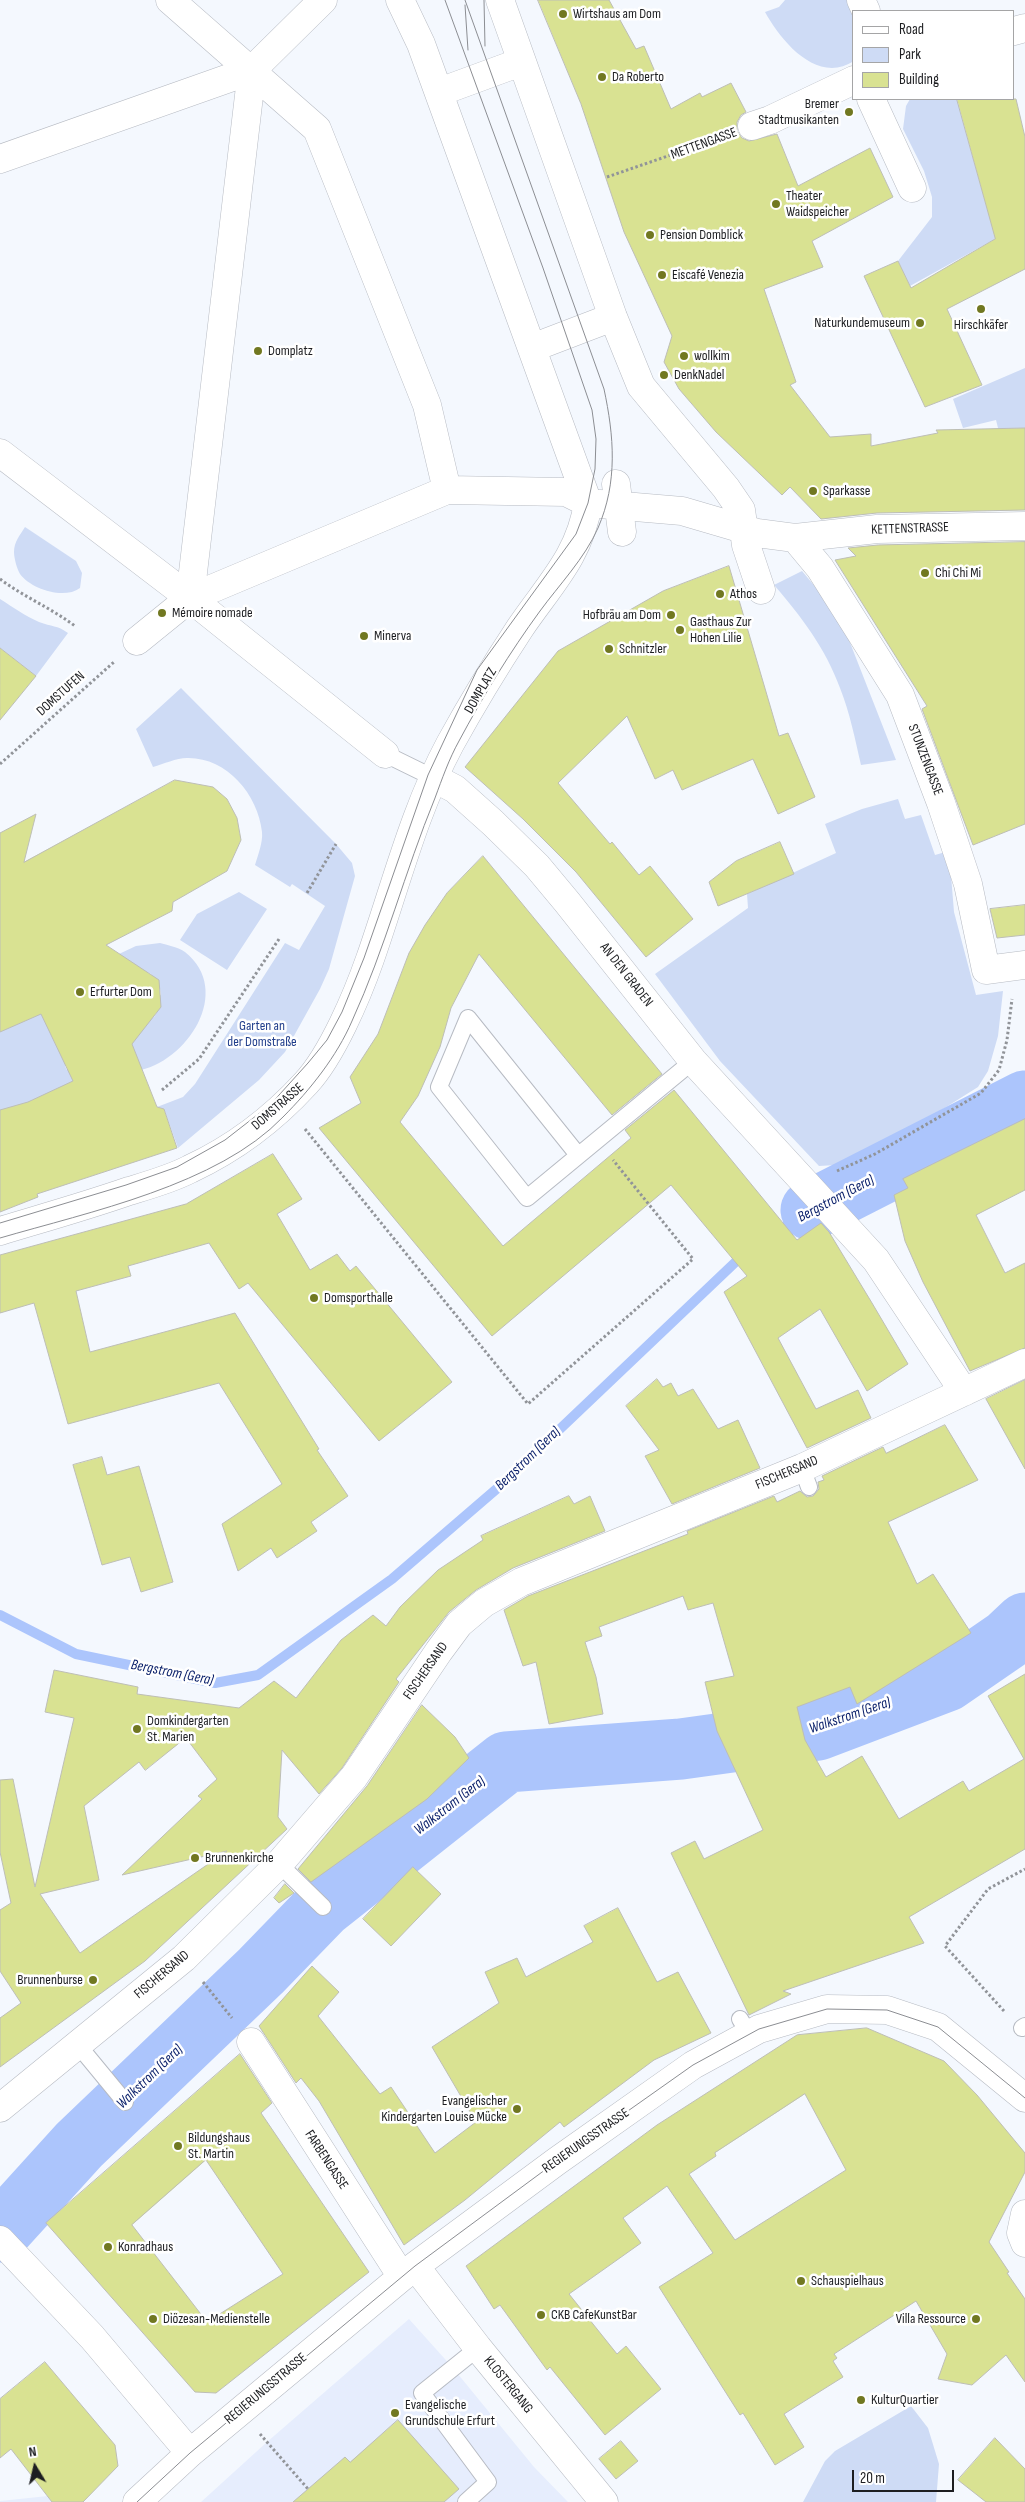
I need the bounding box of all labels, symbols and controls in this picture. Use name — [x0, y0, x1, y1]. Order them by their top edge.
place label: Wirtshaus am Dom — [573, 6, 661, 22]
marker: Wirtshaus am Dom — [557, 8, 569, 20]
legend — [852, 10, 1015, 100]
text: Road — [899, 20, 924, 39]
text: Park — [899, 45, 921, 64]
place label: Da Roberto — [612, 69, 664, 85]
text: Building — [899, 70, 939, 89]
marker: Da Roberto — [596, 71, 608, 83]
place label: Bremer Stadtmusikanten — [758, 96, 839, 128]
marker: Bremer Stadtmusikanten — [843, 106, 855, 118]
street label: METTENGASSE — [669, 124, 739, 164]
place label: Theater Waidspeicher — [786, 188, 849, 220]
marker: Theater Waidspeicher — [770, 198, 782, 210]
place label: Pension Domblick — [660, 227, 743, 243]
marker: Pension Domblick — [644, 229, 656, 241]
place label: Eiscafé Venezia — [672, 267, 744, 283]
marker: Eiscafé Venezia — [656, 269, 668, 281]
marker: Hirschkäfer — [975, 303, 987, 315]
place label: Naturkundemuseum — [814, 315, 910, 331]
marker: Naturkundemuseum — [914, 317, 926, 329]
place label: Hirschkäfer — [954, 317, 1008, 333]
place label: Domplatz — [268, 343, 313, 359]
marker: Domplatz — [252, 345, 264, 357]
place label: wollkim — [694, 348, 730, 364]
marker: wollkim — [678, 350, 690, 362]
place label: DenkNadel — [674, 367, 724, 383]
marker: DenkNadel — [658, 369, 670, 381]
place label: Sparkasse — [823, 483, 870, 499]
marker: Sparkasse — [807, 485, 819, 497]
street label: KETTENSTRASSE — [871, 519, 949, 539]
place label: Chi Chi Mi — [935, 565, 981, 581]
marker: Chi Chi Mi — [919, 567, 931, 579]
place label: Athos — [730, 586, 757, 602]
marker: Athos — [714, 588, 726, 600]
place label: Mémoire nomade — [172, 605, 253, 621]
marker: Mémoire nomade — [156, 607, 168, 619]
place label: Hofbräu am Dom — [583, 607, 661, 623]
marker: Hofbräu am Dom — [665, 609, 677, 621]
place label: Gasthaus Zur Hohen Lilie — [690, 614, 752, 646]
marker: Gasthaus Zur Hohen Lilie — [674, 624, 686, 636]
place label: Minerva — [374, 628, 411, 644]
marker: Minerva — [358, 630, 370, 642]
place label: Schnitzler — [619, 641, 667, 657]
marker: Schnitzler — [603, 643, 615, 655]
street label: DOMPLATZ — [461, 665, 501, 717]
street label: DOMSTUFEN — [33, 668, 89, 720]
street label: STUNZENGASSE — [904, 722, 946, 798]
street label: AN DEN GRADEN — [596, 940, 656, 1010]
place label: Erfurter Dom — [90, 984, 152, 1000]
marker: Erfurter Dom — [74, 986, 86, 998]
park label: Garten an der Domstraße — [227, 1018, 297, 1050]
street label: DOMSTRASSE — [249, 1080, 307, 1134]
water label: Bergstrom (Gera) — [795, 1171, 877, 1227]
place label: Domsporthalle — [324, 1290, 393, 1306]
marker: Domsporthalle — [308, 1292, 320, 1304]
water label: Bergstrom (Gera) — [492, 1423, 564, 1495]
street label: FISCHERSAND — [753, 1452, 821, 1494]
street label: FISCHERSAND — [400, 1639, 452, 1703]
water label: Bergstrom (Gera) — [129, 1656, 215, 1690]
water label: Walkstrom (Gera) — [807, 1694, 893, 1738]
place label: Domkindergarten St. Marien — [147, 1713, 228, 1745]
marker: Domkindergarten St. Marien — [131, 1723, 143, 1735]
water label: Walkstrom (Gera) — [411, 1773, 489, 1839]
place label: Brunnenkirche — [205, 1850, 274, 1866]
marker: Brunnenkirche — [189, 1852, 201, 1864]
street label: FISCHERSAND — [131, 1947, 193, 2003]
place label: Brunnenburse — [17, 1972, 83, 1988]
marker: Brunnenburse — [87, 1974, 99, 1986]
water label: Walkstrom (Gera) — [113, 2041, 187, 2113]
place label: Evangelischer Kindergarten Louise Mücke — [381, 2093, 507, 2126]
marker: Evangelischer Kindergarten Louise Mücke — [511, 2103, 523, 2115]
street label: REGIERUNGSSTRASSE — [539, 2105, 633, 2177]
street label: FARBENGASSE — [301, 2127, 351, 2193]
place label: Bildungshaus St. Martin — [188, 2130, 250, 2162]
marker: Bildungshaus St. Martin — [172, 2140, 184, 2152]
place label: Konradhaus — [118, 2239, 173, 2255]
marker: Konradhaus — [102, 2241, 114, 2253]
place label: Schauspielhaus — [811, 2273, 884, 2289]
marker: Schauspielhaus — [795, 2275, 807, 2287]
place label: CKB CafeKunstBar — [551, 2307, 637, 2323]
marker: CKB CafeKunstBar — [535, 2309, 547, 2321]
place label: Diözesan-Medienstelle — [163, 2311, 270, 2327]
place label: Villa Ressource — [896, 2311, 966, 2327]
marker: Diözesan-Medienstelle — [147, 2313, 159, 2325]
marker: Villa Ressource — [970, 2313, 982, 2325]
street label: REGIERUNGSSTRASSE — [221, 2350, 311, 2428]
street label: KLOSTERGANG — [480, 2353, 536, 2417]
place label: KulturQuartier — [871, 2392, 939, 2408]
marker: KulturQuartier — [855, 2394, 867, 2406]
place label: Evangelische Grundschule Erfurt — [405, 2397, 495, 2430]
marker: Evangelische Grundschule Erfurt — [389, 2407, 401, 2419]
north arrow — [10, 2442, 60, 2492]
text: N — [28, 2443, 38, 2461]
scale bar — [855, 2460, 958, 2492]
text: 20 m — [860, 2469, 885, 2488]

